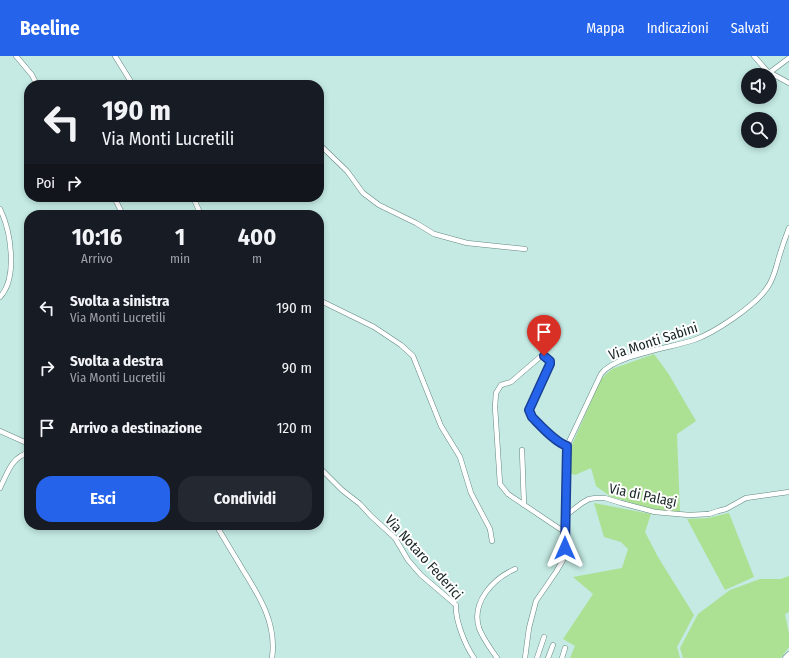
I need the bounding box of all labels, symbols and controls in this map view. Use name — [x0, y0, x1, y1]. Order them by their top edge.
text: Beeline — [20, 17, 80, 40]
text: Mappa — [586, 20, 625, 37]
text: Indicazioni — [647, 20, 709, 37]
text: Salvati — [731, 20, 769, 37]
map controls — [741, 68, 777, 148]
button: sound — [741, 68, 777, 104]
text: 190 m — [102, 94, 171, 127]
icon: left — [36, 96, 88, 148]
button: search — [741, 112, 777, 148]
text: Via Monti Lucretili — [102, 128, 234, 150]
icon: right — [63, 172, 85, 194]
text: Poi — [36, 174, 55, 192]
text: 10:16 — [72, 223, 122, 251]
text: 1 — [175, 223, 185, 251]
text: 400 — [238, 223, 276, 251]
text: Arrivo — [81, 251, 113, 266]
text: min — [170, 251, 190, 266]
text: m — [252, 251, 262, 266]
text: Svolta a sinistra — [70, 292, 170, 310]
icon: left — [36, 297, 58, 319]
text: 190 m — [276, 299, 312, 317]
text: Via Monti Lucretili — [70, 310, 166, 325]
pin — [527, 315, 561, 356]
street label: Via Monti Sabini — [606, 319, 700, 364]
icon: arrive — [533, 321, 555, 343]
text: Svolta a destra — [70, 352, 163, 370]
icon: right — [36, 357, 58, 379]
text: 90 m — [282, 359, 312, 377]
text: Via Monti Lucretili — [70, 370, 166, 385]
icon: arrive — [36, 417, 58, 439]
text: Arrivo a destinazione — [70, 419, 202, 437]
text: 120 m — [277, 419, 312, 437]
button: Esci — [36, 476, 170, 522]
button: Condividi — [178, 476, 312, 522]
street label: Via di Palagi — [607, 480, 678, 511]
street label: Via Notaro Federici — [381, 511, 466, 603]
position arrow — [544, 527, 586, 569]

